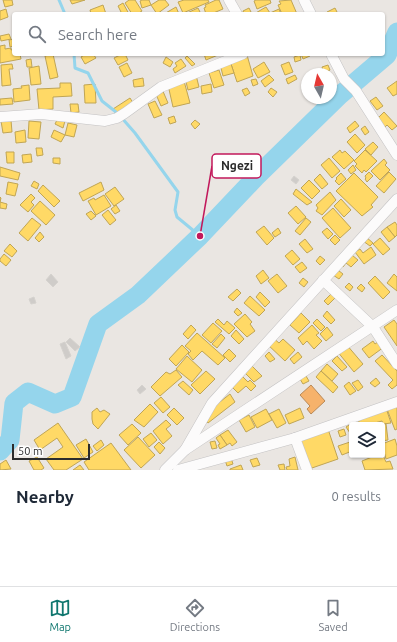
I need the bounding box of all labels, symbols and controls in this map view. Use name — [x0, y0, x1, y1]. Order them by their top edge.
search box — [12, 12, 385, 56]
icon: search — [26, 23, 48, 45]
text: Search here — [58, 26, 137, 43]
north arrow — [301, 68, 337, 104]
callout: Ngezi — [212, 154, 261, 178]
text: Ngezi — [221, 159, 253, 172]
map controls — [349, 422, 385, 458]
button: layers — [349, 422, 385, 458]
scale bar — [12, 442, 90, 461]
text: 50 m — [18, 445, 42, 457]
text: Nearby — [16, 487, 74, 506]
text: 0 results — [331, 489, 381, 503]
tab: Map — [49, 597, 71, 633]
tab: Directions — [170, 597, 220, 633]
tab: Saved — [318, 597, 348, 633]

